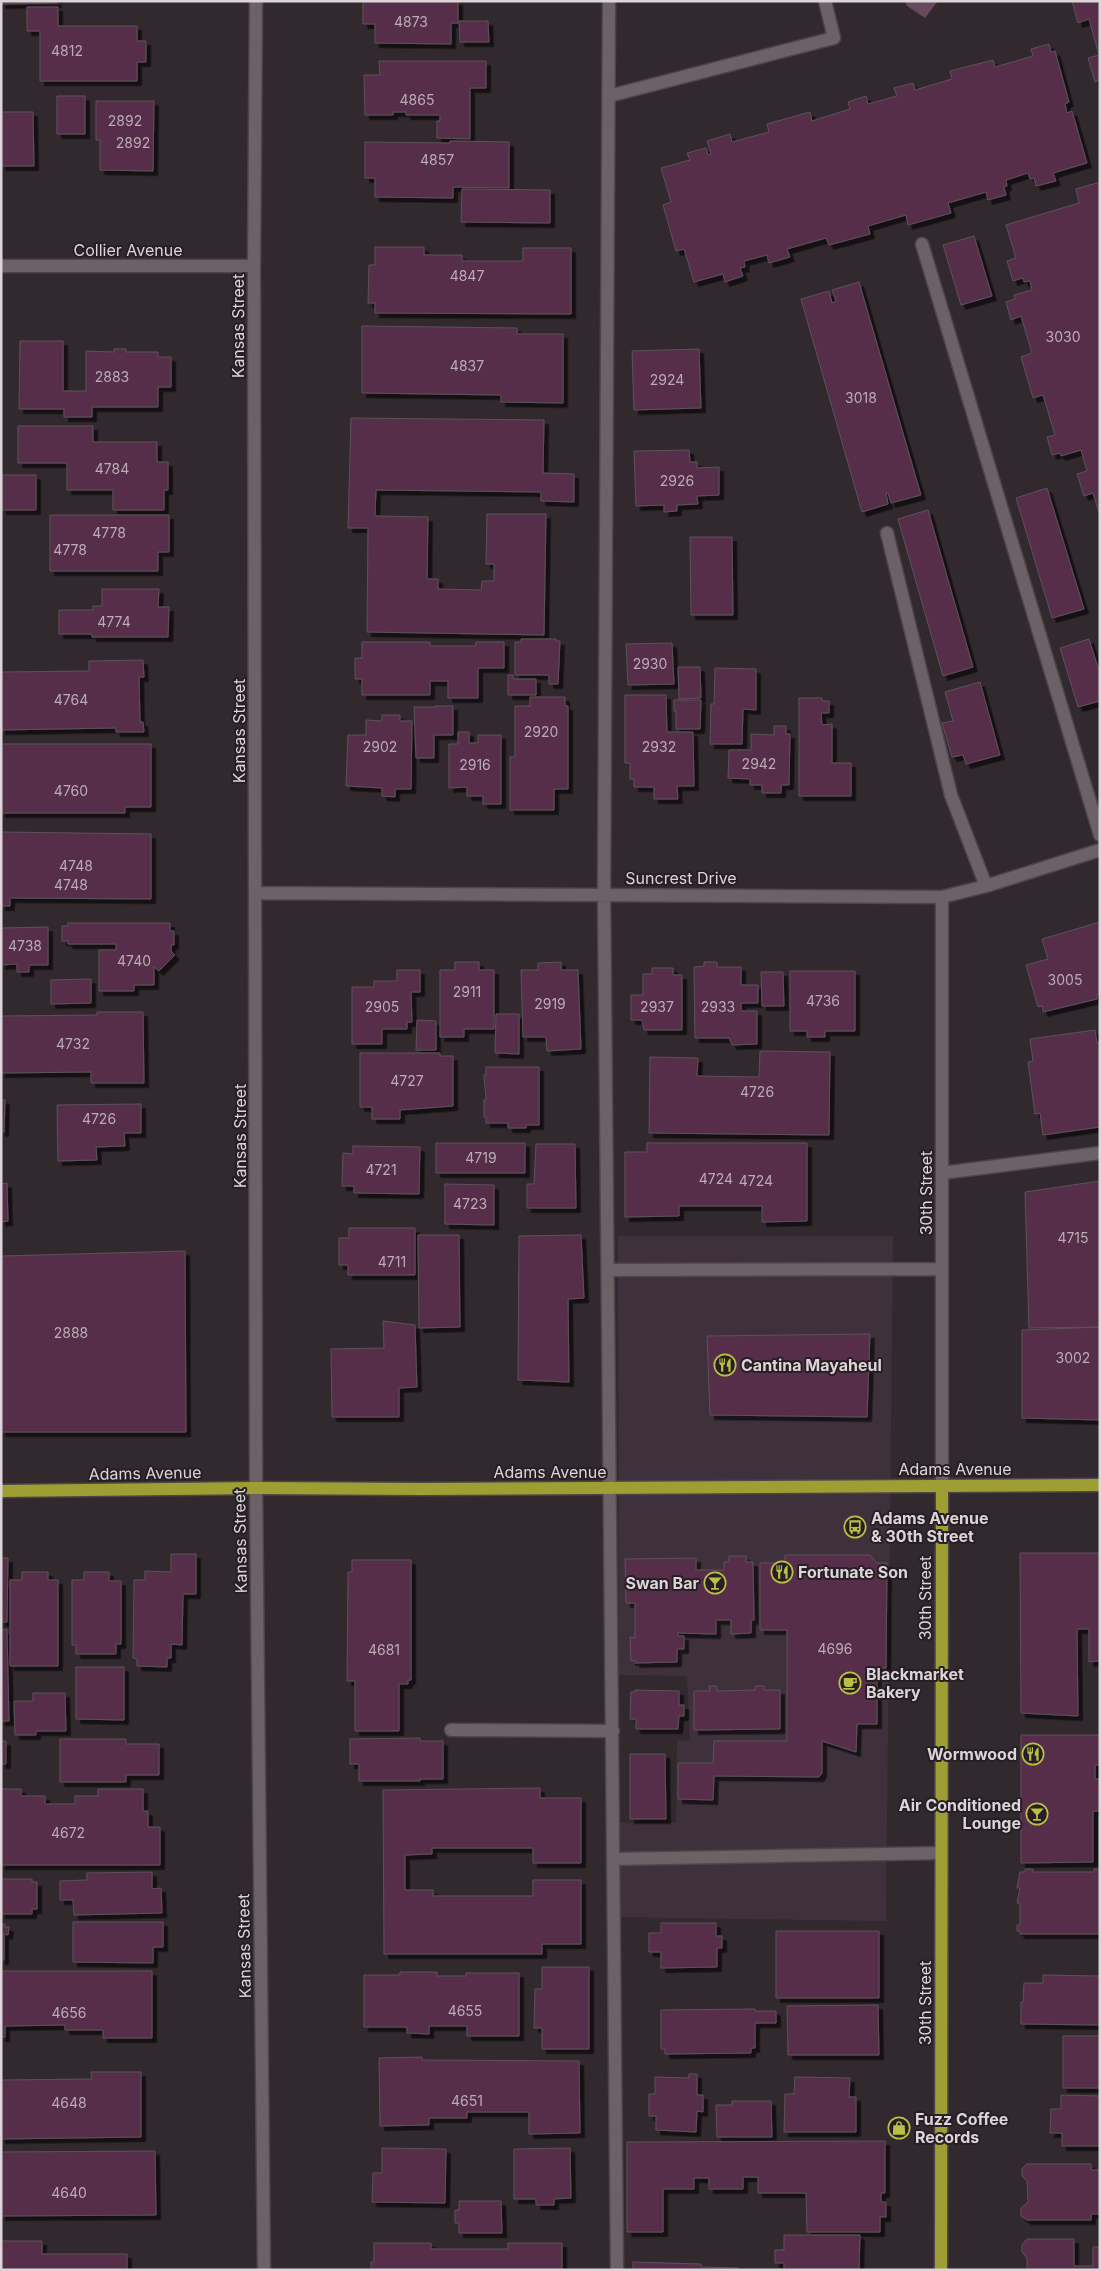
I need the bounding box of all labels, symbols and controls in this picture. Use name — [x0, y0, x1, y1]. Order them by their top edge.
house number: 4873 — [394, 13, 428, 30]
house number: 4812 — [51, 42, 83, 59]
house number: 4865 — [400, 91, 434, 108]
house number: 2892 — [108, 112, 142, 129]
house number: 2892 — [116, 134, 150, 151]
house number: 4857 — [420, 151, 454, 168]
street label: Collier Avenue — [74, 240, 182, 260]
house number: 4847 — [450, 267, 484, 284]
street label: Kansas Street — [228, 274, 248, 378]
house number: 3030 — [1046, 328, 1080, 345]
house number: 4837 — [450, 357, 484, 374]
house number: 2883 — [95, 368, 129, 385]
house number: 2924 — [650, 371, 684, 388]
house number: 3018 — [845, 389, 877, 406]
house number: 4784 — [95, 460, 129, 477]
house number: 2926 — [660, 472, 694, 489]
house number: 4778 — [92, 524, 126, 541]
house number: 4778 — [53, 541, 87, 558]
house number: 4774 — [97, 613, 131, 630]
house number: 2930 — [633, 655, 667, 672]
street label: Kansas Street — [229, 679, 249, 783]
house number: 4764 — [54, 691, 88, 708]
house number: 2920 — [524, 723, 558, 740]
house number: 2902 — [363, 738, 397, 755]
house number: 2932 — [642, 738, 676, 755]
house number: 2942 — [742, 755, 776, 772]
house number: 2916 — [459, 756, 491, 773]
house number: 4760 — [54, 782, 88, 799]
house number: 4748 — [59, 857, 93, 874]
street label: Suncrest Drive — [625, 868, 737, 888]
house number: 4748 — [54, 876, 88, 893]
house number: 4738 — [8, 937, 42, 954]
house number: 4740 — [117, 952, 151, 969]
house number: 3005 — [1048, 971, 1082, 988]
house number: 2911 — [453, 983, 481, 1000]
house number: 4736 — [806, 992, 840, 1009]
house number: 2919 — [534, 995, 566, 1012]
house number: 2905 — [365, 998, 399, 1015]
house number: 2937 — [640, 998, 674, 1015]
house number: 2933 — [701, 998, 735, 1015]
house number: 4732 — [56, 1035, 90, 1052]
house number: 4727 — [390, 1072, 424, 1089]
house number: 4726 — [740, 1083, 774, 1100]
street label: Kansas Street — [230, 1084, 250, 1188]
house number: 4726 — [82, 1110, 116, 1127]
house number: 4719 — [465, 1149, 497, 1166]
street label: 30th Street — [916, 1151, 936, 1235]
house number: 4721 — [365, 1161, 397, 1178]
house number: 4724 — [699, 1170, 733, 1187]
house number: 4724 — [739, 1172, 773, 1189]
house number: 4723 — [453, 1195, 487, 1212]
house number: 4715 — [1057, 1229, 1089, 1246]
house number: 4711 — [378, 1253, 406, 1270]
house number: 2888 — [54, 1324, 88, 1341]
house number: 3002 — [1056, 1349, 1090, 1366]
restaurant icon: Cantina Mayaheul — [713, 1353, 737, 1377]
place label: Cantina Mayaheul — [741, 1355, 882, 1375]
street label: Adams Avenue — [899, 1459, 1011, 1479]
street label: Adams Avenue — [88, 1462, 202, 1484]
street label: Adams Avenue — [494, 1462, 606, 1482]
street label: Kansas Street — [229, 1488, 251, 1594]
place label: Adams Avenue & 30th Street — [871, 1508, 988, 1546]
bus stop icon: Adams Avenue & 30th Street — [843, 1515, 867, 1539]
street label: 30th Street — [915, 1556, 935, 1640]
restaurant icon: Fortunate Son — [770, 1560, 794, 1584]
place label: Fortunate Son — [798, 1562, 908, 1582]
bar icon: Swan Bar — [703, 1571, 727, 1595]
place label: Swan Bar — [626, 1573, 699, 1593]
house number: 4696 — [817, 1640, 853, 1657]
house number: 4681 — [368, 1641, 400, 1658]
place label: Blackmarket Bakery — [866, 1664, 964, 1702]
cafe icon: Blackmarket Bakery — [838, 1671, 862, 1695]
restaurant icon: Wormwood — [1021, 1742, 1045, 1766]
place label: Wormwood — [927, 1744, 1017, 1764]
place label: Air Conditioned Lounge — [899, 1795, 1021, 1833]
bar icon: Air Conditioned Lounge — [1025, 1802, 1049, 1826]
house number: 4672 — [51, 1824, 85, 1841]
street label: Kansas Street — [233, 1893, 255, 1999]
street label: 30th Street — [915, 1961, 935, 2045]
house number: 4655 — [448, 2002, 482, 2019]
house number: 4656 — [52, 2004, 86, 2021]
house number: 4651 — [451, 2092, 483, 2109]
house number: 4648 — [51, 2094, 87, 2111]
place label: Fuzz Coffee Records — [915, 2109, 1008, 2147]
shop icon: Fuzz Coffee Records — [887, 2116, 911, 2140]
house number: 4640 — [51, 2184, 87, 2201]

